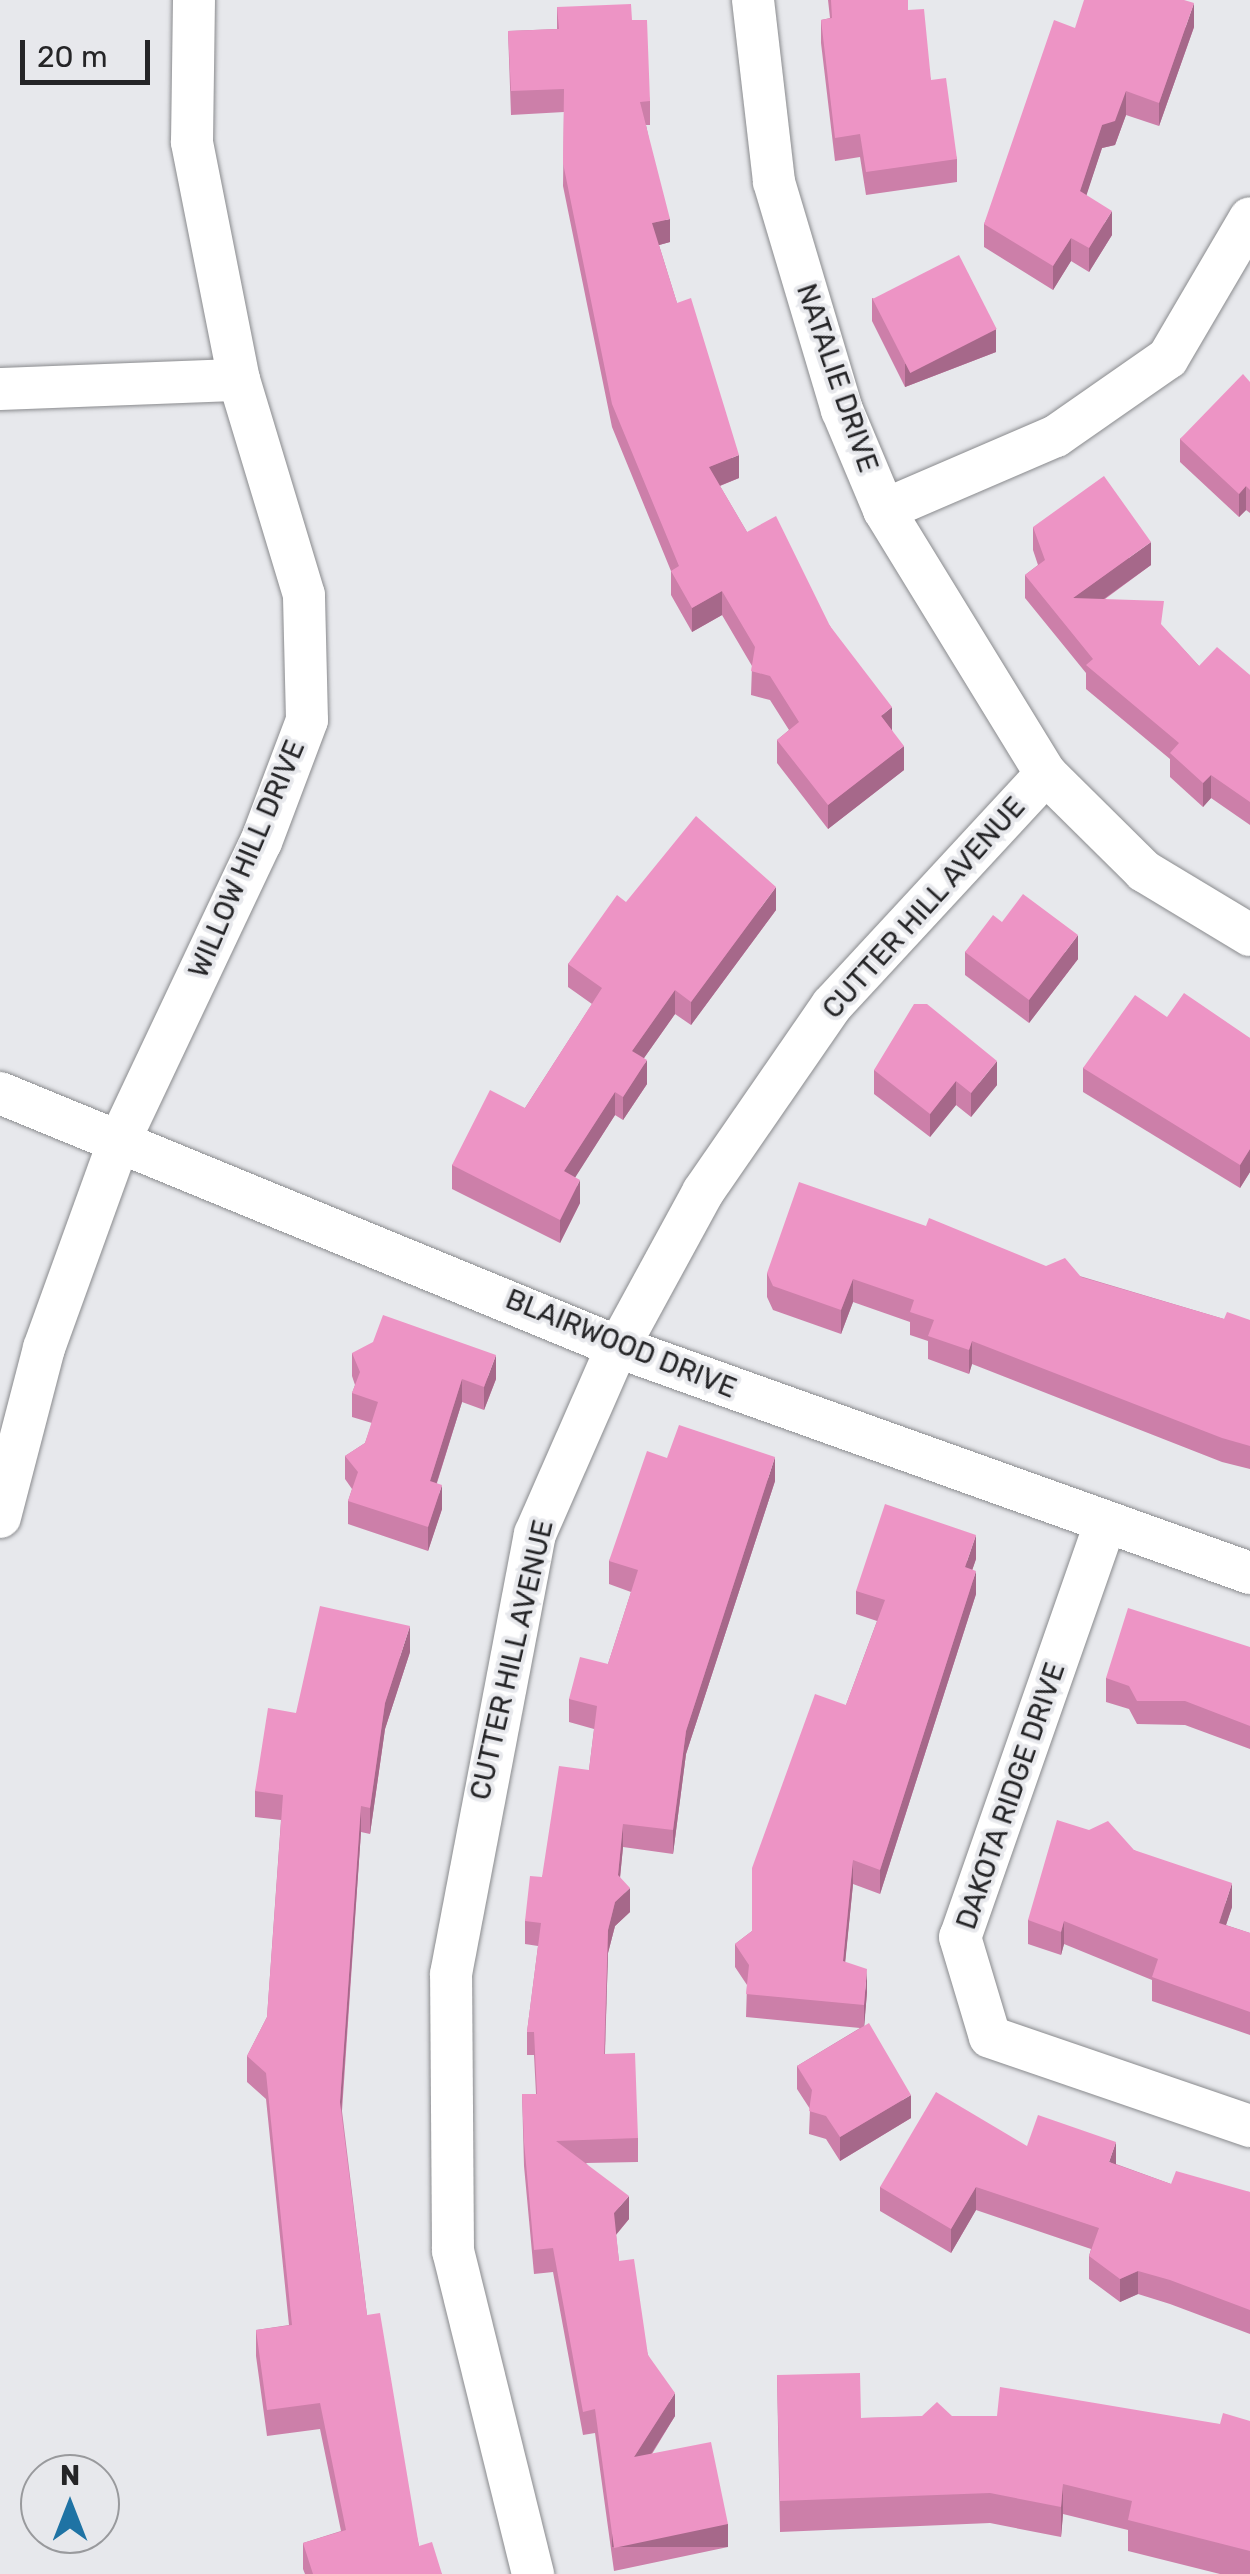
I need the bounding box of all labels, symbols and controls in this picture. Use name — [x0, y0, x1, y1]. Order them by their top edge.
scale bar — [25, 20, 155, 82]
text: 20 m — [37, 39, 108, 75]
street label: NATALIE DRIVE — [789, 279, 885, 477]
street label: WILLOW HILL DRIVE — [182, 735, 312, 983]
street label: CUTTER HILL AVENUE — [815, 790, 1033, 1026]
street label: BLAIRWOOD DRIVE — [501, 1282, 741, 1406]
street label: CUTTER HILL AVENUE — [463, 1516, 561, 1804]
street label: DAKOTA RIDGE DRIVE — [949, 1658, 1073, 1934]
north arrow — [20, 2454, 120, 2554]
text: N — [60, 2459, 80, 2492]

